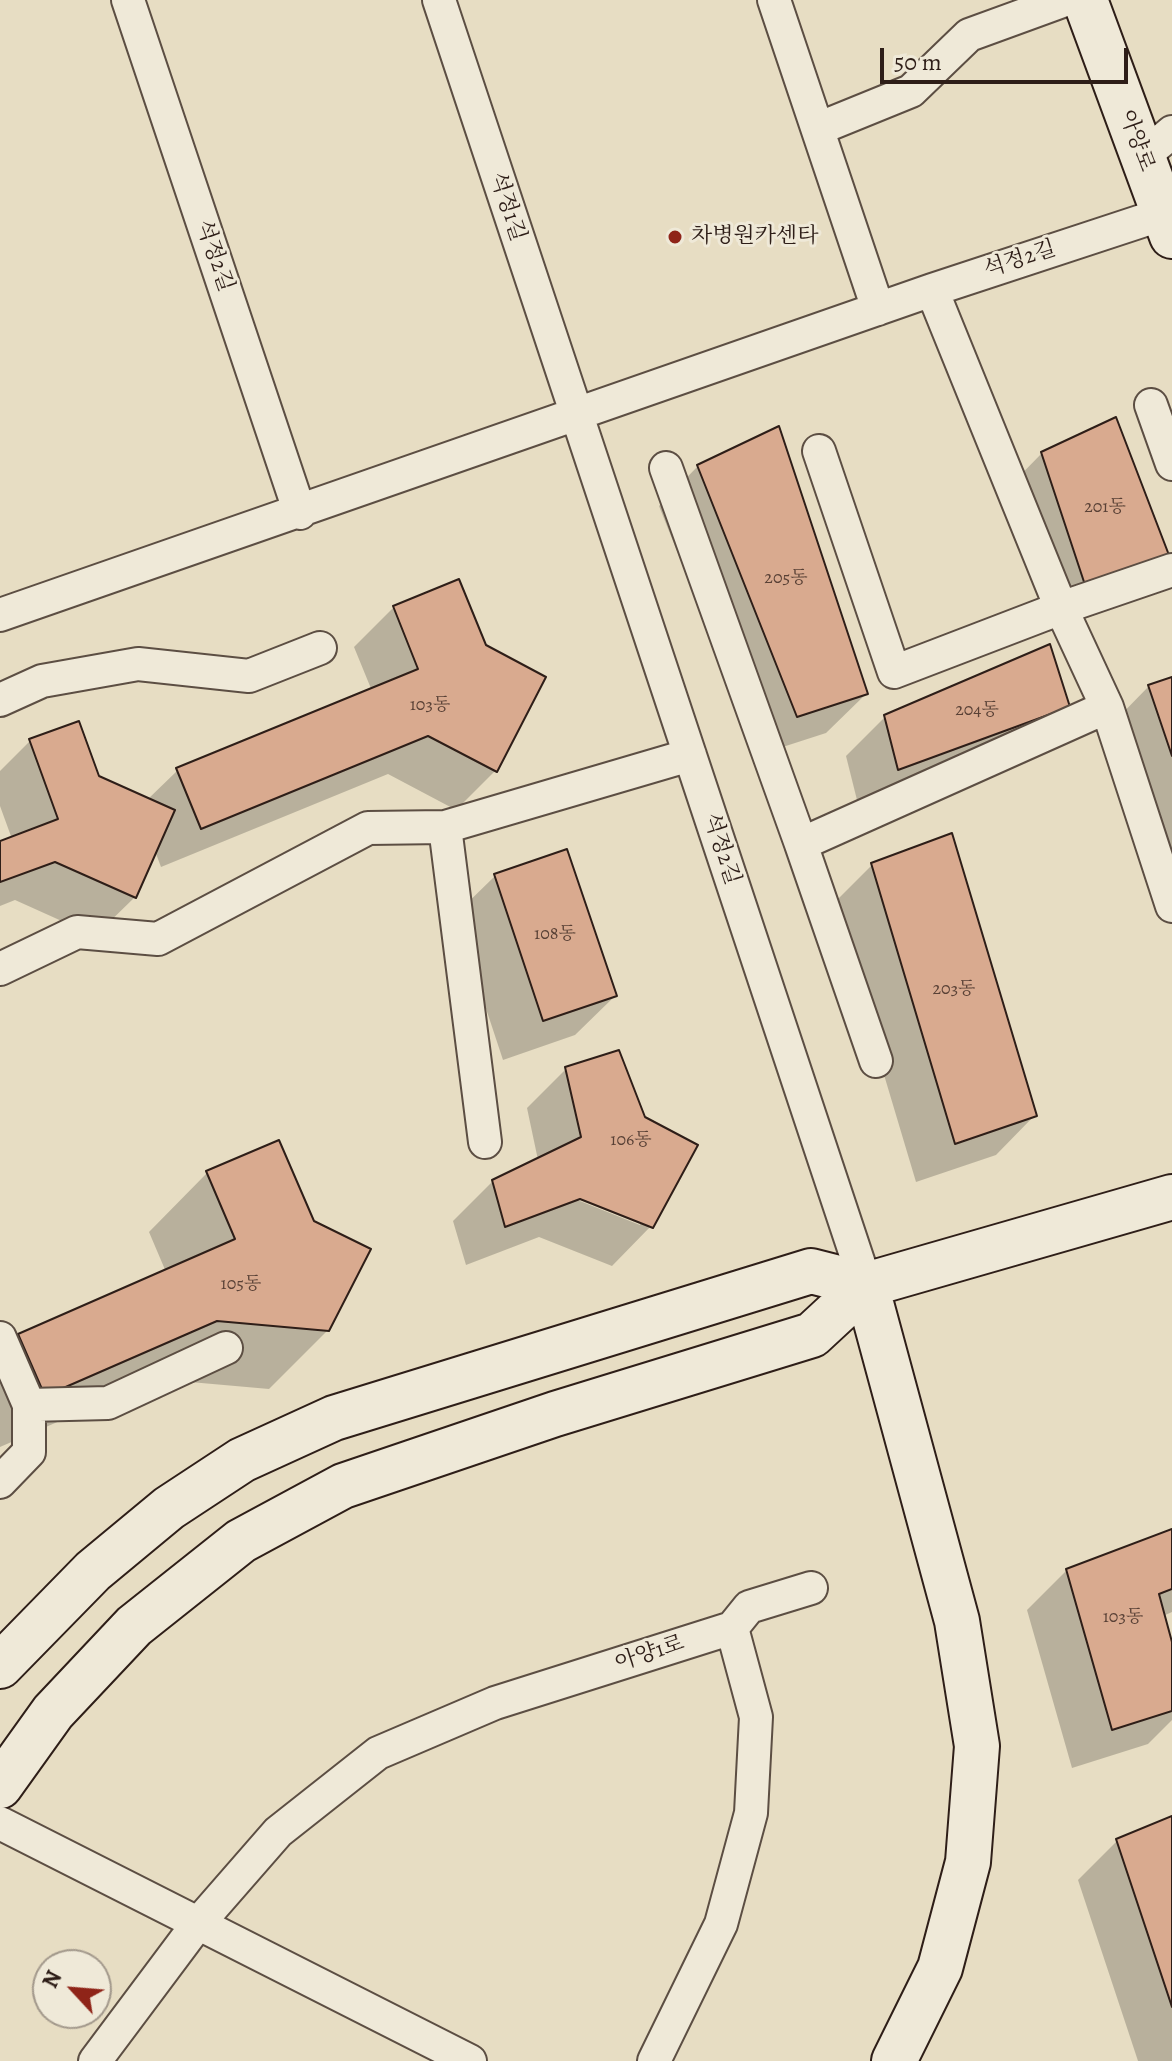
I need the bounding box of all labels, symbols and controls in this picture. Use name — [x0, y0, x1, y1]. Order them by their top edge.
scale bar — [884, 32, 1132, 82]
text: 50 m — [894, 46, 942, 78]
street label: 아양로 — [1113, 107, 1159, 175]
street label: 석정1길 — [483, 169, 531, 245]
street label: 석정2길 — [189, 217, 239, 295]
place label: 차병원카센타 — [691, 224, 819, 250]
marker: 차병원카센타 — [666, 228, 684, 246]
street label: 석정2길 — [981, 236, 1059, 284]
house number: 201동 — [1084, 497, 1126, 519]
house number: 205동 — [764, 568, 808, 590]
house number: 103동 — [410, 695, 450, 717]
house number: 204동 — [955, 700, 999, 722]
street label: 석정2길 — [697, 810, 745, 888]
house number: 108동 — [534, 924, 576, 946]
house number: 203동 — [932, 979, 976, 1001]
house number: 106동 — [610, 1130, 652, 1152]
house number: 105동 — [221, 1274, 261, 1296]
house number: 103동 — [1103, 1607, 1143, 1629]
street label: 아양1로 — [612, 1630, 688, 1678]
north arrow — [32, 1949, 112, 2029]
text: N — [35, 1966, 69, 1993]

